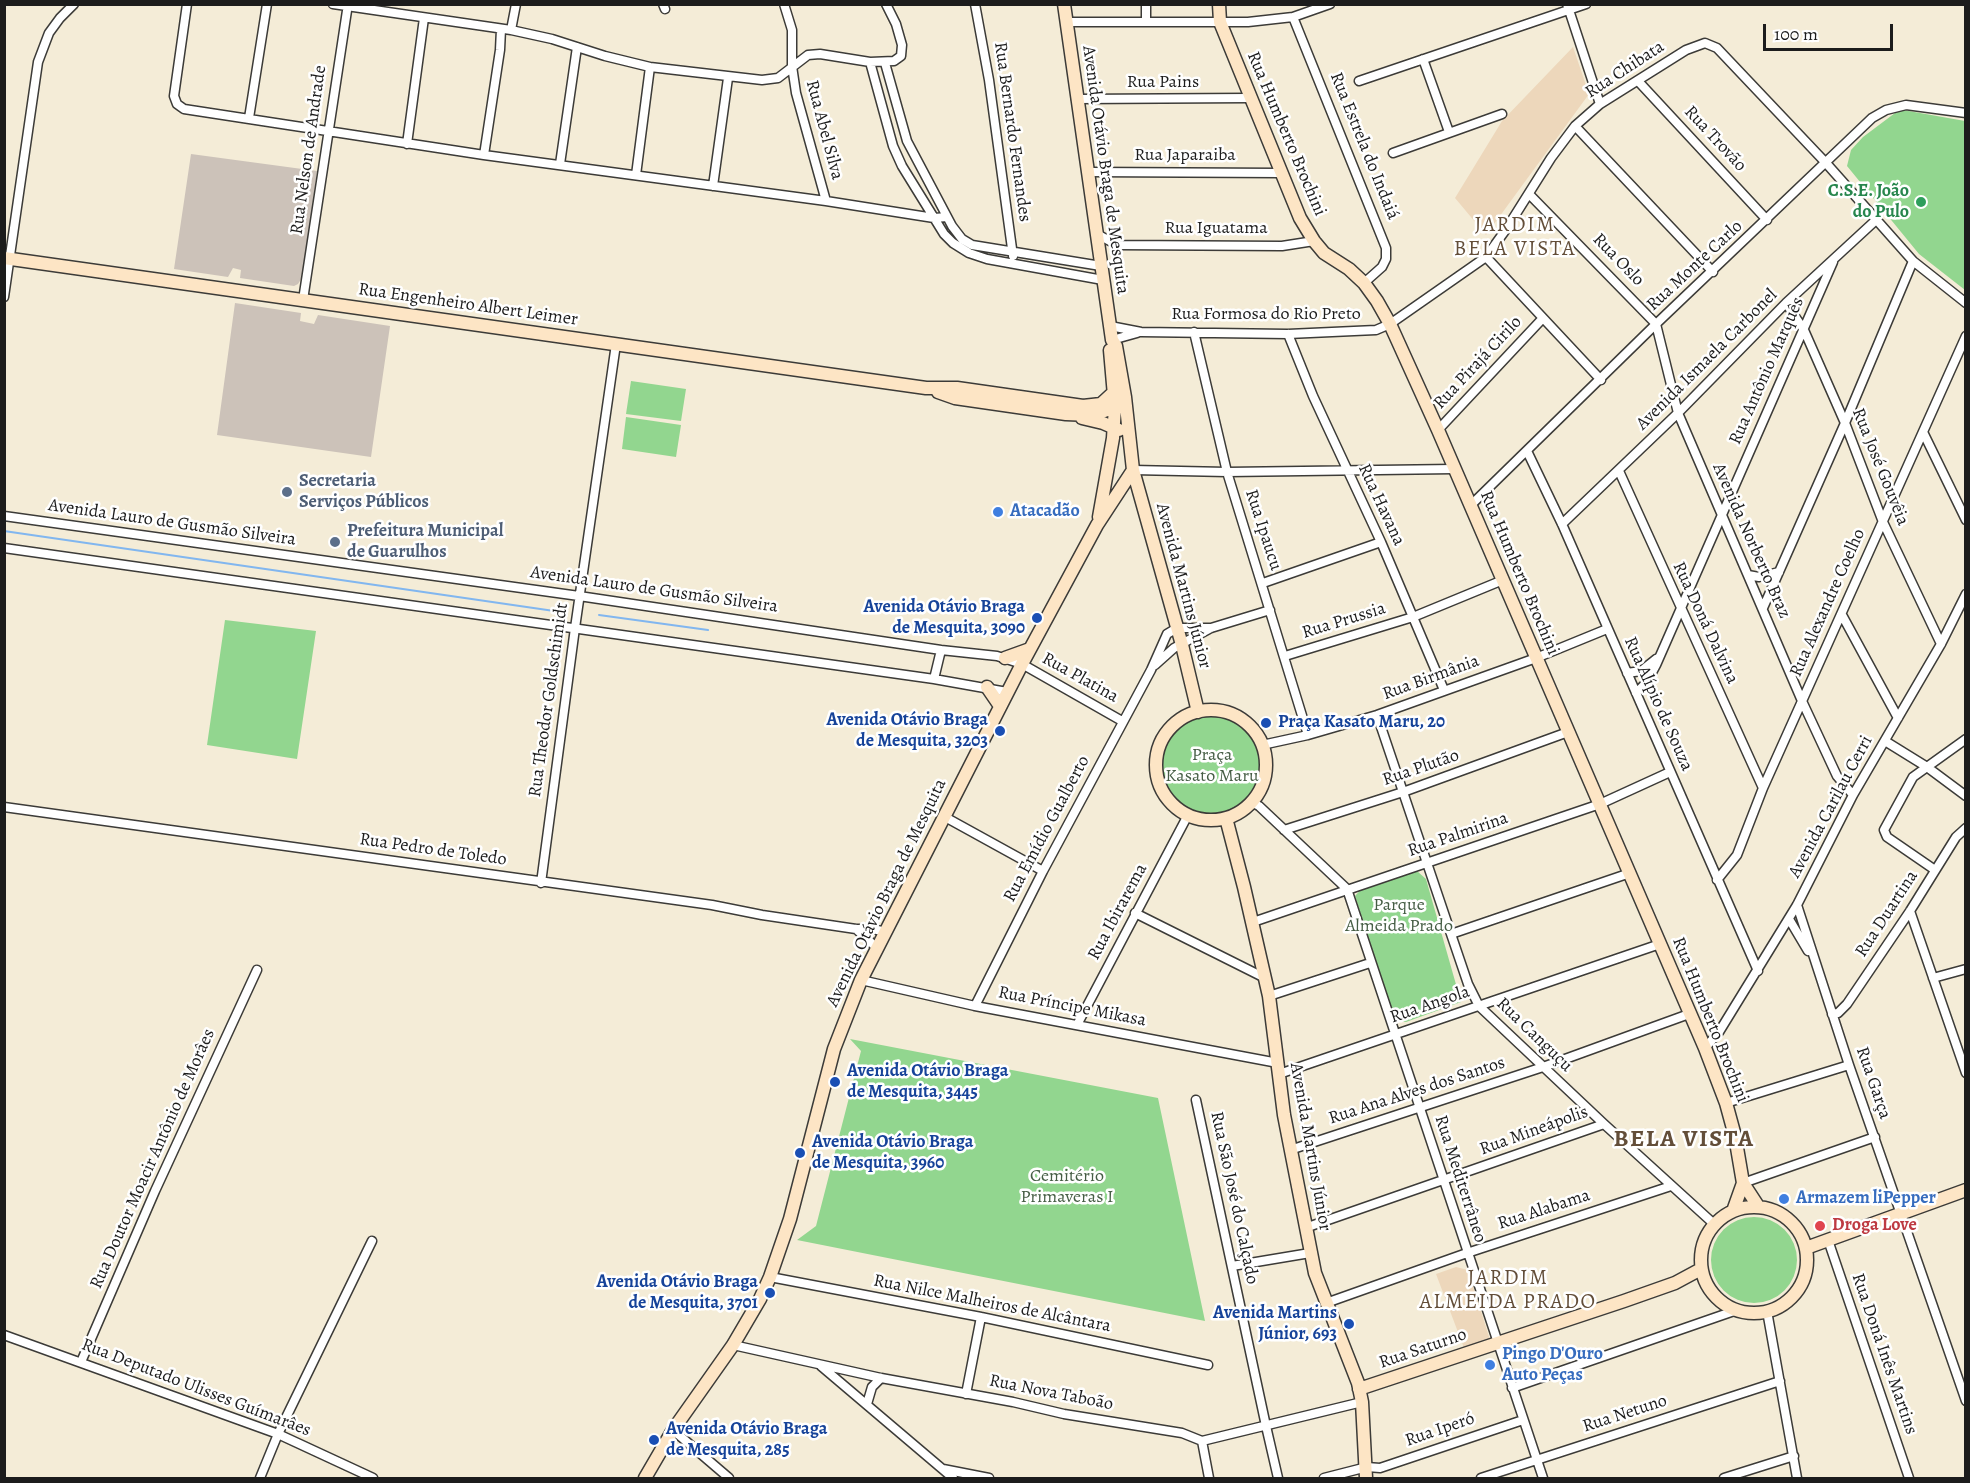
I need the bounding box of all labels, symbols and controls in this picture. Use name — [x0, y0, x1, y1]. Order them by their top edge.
scale bar — [1766, 12, 1896, 50]
text: 100 m — [1774, 22, 1818, 46]
street label: Rua Chibata — [1581, 36, 1669, 104]
street label: Rua Bernardo Fernandes — [989, 41, 1035, 223]
street label: Avenida Otávio Braga de Mesquita — [1077, 44, 1133, 296]
street label: Rua Humberto Brochini — [1242, 49, 1330, 219]
street label: Rua Nelson de Andrade — [286, 64, 332, 236]
street label: Rua Estrela do Indaiá — [1325, 69, 1403, 223]
street label: Rua Pains — [1127, 72, 1199, 94]
street label: Rua Abel Silva — [800, 78, 848, 182]
street label: Rua Trovão — [1679, 102, 1751, 176]
street label: Rua Japaraiba — [1134, 145, 1236, 167]
place label: C.S.E. João do Pulo — [1828, 181, 1909, 224]
marker: C.S.E. João do Pulo — [1914, 195, 1928, 209]
district label: JARDIM BELA VISTA — [1454, 213, 1576, 263]
street label: Rua Monte Carlo — [1643, 216, 1747, 316]
street label: Rua Iguatama — [1164, 218, 1268, 240]
street label: Rua Oslo — [1588, 229, 1648, 291]
street label: Rua Engenheiro Albert Leimer — [357, 279, 579, 331]
street label: Avenida Ismaela Carbonel — [1632, 285, 1782, 435]
street label: Rua Antônio Marquês — [1725, 294, 1809, 448]
street label: Rua Formosa do Rio Preto — [1171, 304, 1361, 326]
street label: Rua Pirajá Cirilo — [1429, 312, 1527, 414]
street label: Rua José Gouvêia — [1847, 405, 1913, 529]
street label: Avenida Norberto Braz — [1707, 460, 1795, 622]
street label: Rua Havana — [1353, 461, 1409, 549]
place label: Secretaria Serviços Públicos — [299, 471, 429, 514]
marker: Secretaria Serviços Públicos — [280, 485, 294, 499]
street label: Rua Ipaucu — [1240, 487, 1286, 573]
street label: Rua Humberto Brochini — [1475, 488, 1563, 658]
street label: Avenida Lauro de Gusmão Silveira — [47, 495, 297, 551]
place label: Atacadão — [1010, 501, 1080, 523]
street label: Avenida Martins Júnior — [1151, 501, 1215, 671]
marker: Atacadão — [991, 505, 1005, 519]
place label: Prefeitura Municipal de Guarulhos — [347, 521, 503, 564]
street label: Rua Alexandre Coelho — [1786, 526, 1870, 680]
marker: Prefeitura Municipal de Guarulhos — [328, 535, 342, 549]
street label: Rua Doná Dalvina — [1667, 558, 1743, 688]
street label: Avenida Lauro de Gusmão Silveira — [529, 562, 779, 618]
place label: Avenida Otávio Braga de Mesquita, 3090 — [864, 597, 1025, 640]
street label: Rua Prussia — [1300, 598, 1388, 644]
street label: Rua Theodor Goldschimidt — [525, 601, 573, 799]
marker: Avenida Otávio Braga de Mesquita, 3090 — [1030, 611, 1044, 625]
street label: Rua Alípio de Souza — [1619, 634, 1697, 774]
street label: Rua Platina — [1038, 648, 1122, 708]
street label: Rua Birmânia — [1380, 651, 1482, 705]
place label: Avenida Otávio Braga de Mesquita, 3203 — [827, 710, 988, 752]
place label: Praça Kasato Maru, 20 — [1278, 712, 1445, 734]
marker: Praça Kasato Maru, 20 — [1259, 716, 1273, 730]
marker: Avenida Otávio Braga de Mesquita, 3203 — [993, 724, 1007, 738]
street label: Avenida Carilau Cerri — [1784, 732, 1878, 882]
park label: Praça Kasato Maru — [1165, 745, 1259, 788]
street label: Rua Plutão — [1380, 745, 1462, 791]
street label: Rua Emídio Gualberto — [999, 752, 1095, 906]
street label: Avenida Otávio Braga de Mesquita — [822, 776, 952, 1010]
street label: Rua Palmirina — [1405, 808, 1511, 862]
street label: Rua Pedro de Toledo — [358, 829, 508, 871]
street label: Rua Ibirarema — [1084, 860, 1152, 964]
street label: Rua Duartina — [1851, 867, 1923, 961]
park label: Parque Almeida Prado — [1345, 895, 1453, 938]
street label: Rua Humberto Brochini — [1667, 934, 1753, 1106]
street label: Rua Angola — [1387, 981, 1473, 1029]
street label: Rua Príncipe Mikasa — [996, 982, 1148, 1032]
street label: Rua Canguçu — [1491, 993, 1577, 1077]
street label: Rua Doutor Moacir Antônio de Morâes — [86, 1026, 220, 1292]
street label: Rua Garça — [1851, 1044, 1895, 1122]
street label: Rua Ana Alves dos Santos — [1326, 1052, 1508, 1130]
place label: Avenida Otávio Braga de Mesquita, 3445 — [847, 1061, 1008, 1104]
street label: Avenida Martins Júnior — [1285, 1061, 1335, 1233]
marker: Avenida Otávio Braga de Mesquita, 3445 — [828, 1075, 842, 1089]
street label: Rua Mineápolis — [1477, 1101, 1591, 1161]
street label: Rua São José do Calçado — [1205, 1110, 1263, 1286]
street label: Rua Mediterrâneo — [1429, 1113, 1491, 1245]
district label: BELA VISTA — [1613, 1126, 1755, 1154]
place label: Avenida Otávio Braga de Mesquita, 3960 — [812, 1132, 973, 1174]
marker: Avenida Otávio Braga de Mesquita, 3960 — [793, 1146, 807, 1160]
park label: Cemitério Primaveras I — [1021, 1166, 1113, 1208]
street label: Rua Alabama — [1495, 1185, 1593, 1235]
place label: Armazem liPepper — [1796, 1188, 1936, 1210]
marker: Armazem liPepper — [1777, 1192, 1791, 1206]
place label: Droga Love — [1832, 1215, 1917, 1237]
marker: Droga Love — [1813, 1219, 1827, 1233]
district label: JARDIM ALMEIDA PRADO — [1419, 1266, 1597, 1316]
street label: Rua Nilce Malheiros de Alcântara — [871, 1270, 1113, 1338]
street label: Rua Doná Inês Martins — [1846, 1271, 1922, 1437]
place label: Avenida Otávio Braga de Mesquita, 3701 — [597, 1272, 758, 1314]
marker: Avenida Otávio Braga de Mesquita, 3701 — [763, 1286, 777, 1300]
place label: Avenida Martins Júnior, 693 — [1213, 1303, 1337, 1346]
marker: Avenida Martins Júnior, 693 — [1342, 1317, 1356, 1331]
street label: Rua Saturno — [1376, 1324, 1470, 1374]
street label: Rua Deputado Ulisses Guímarâes — [78, 1334, 314, 1442]
place label: Pingo D'Ouro Auto Peças — [1502, 1344, 1603, 1386]
marker: Pingo D'Ouro Auto Peças — [1483, 1358, 1497, 1372]
street label: Rua Nova Taboão — [987, 1370, 1115, 1416]
street label: Rua Netuno — [1580, 1390, 1670, 1438]
street label: Rua Iperó — [1402, 1408, 1478, 1452]
place label: Avenida Otávio Braga de Mesquita, 285 — [666, 1419, 827, 1462]
marker: Avenida Otávio Braga de Mesquita, 285 — [647, 1433, 661, 1447]

